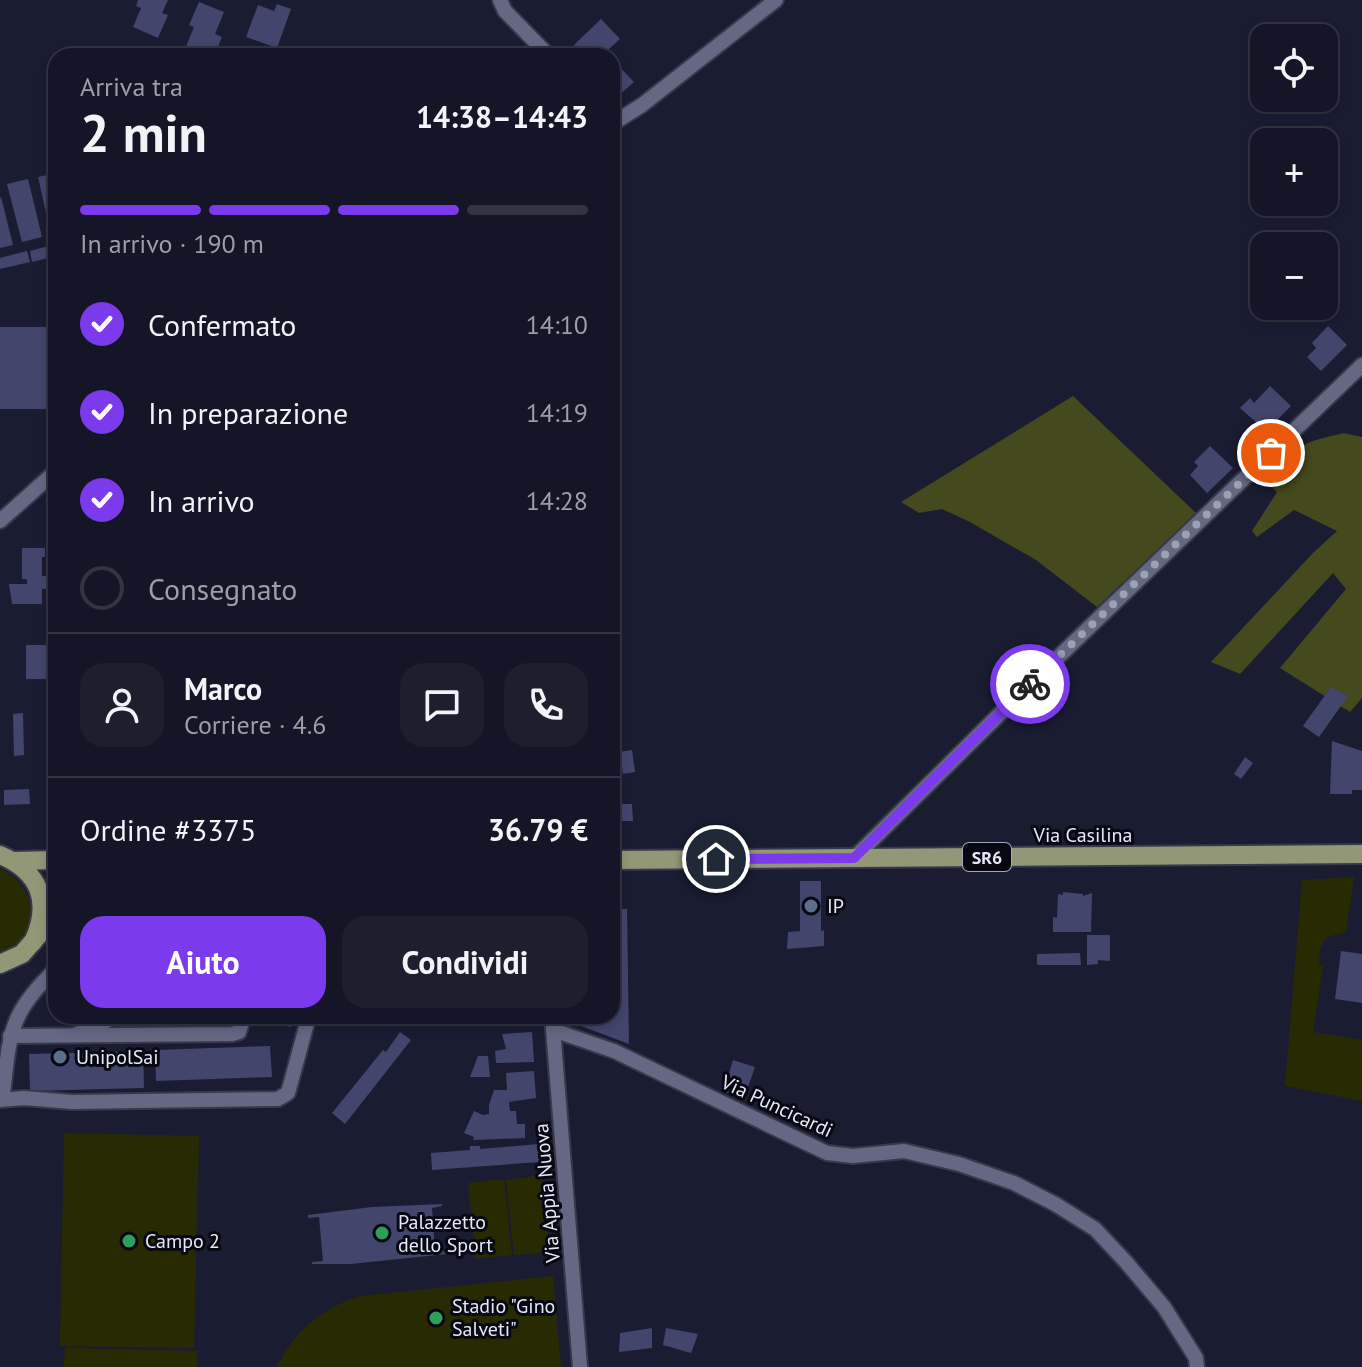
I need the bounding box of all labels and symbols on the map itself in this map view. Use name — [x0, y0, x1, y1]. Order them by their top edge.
pin — [1237, 419, 1305, 487]
courier — [990, 644, 1070, 724]
street label: Via Casilina — [1033, 822, 1132, 848]
pin — [682, 825, 750, 893]
road number: SR6 — [963, 843, 1011, 871]
place label: IP — [827, 893, 844, 919]
marker: IP — [802, 897, 820, 915]
place label: UnipolSai — [76, 1044, 159, 1070]
marker: UnipolSai — [51, 1048, 69, 1066]
street label: Via Puncicardi — [716, 1068, 837, 1143]
street label: Via Appia Nuova — [528, 1122, 566, 1265]
place label: Palazzetto dello Sport — [398, 1209, 493, 1258]
marker: Palazzetto dello Sport — [373, 1224, 391, 1242]
place label: Campo 2 — [145, 1228, 220, 1254]
marker: Campo 2 — [120, 1232, 138, 1250]
place label: Stadio "Gino Salveti" — [452, 1293, 555, 1342]
marker: Stadio "Gino Salveti" — [427, 1309, 445, 1327]

